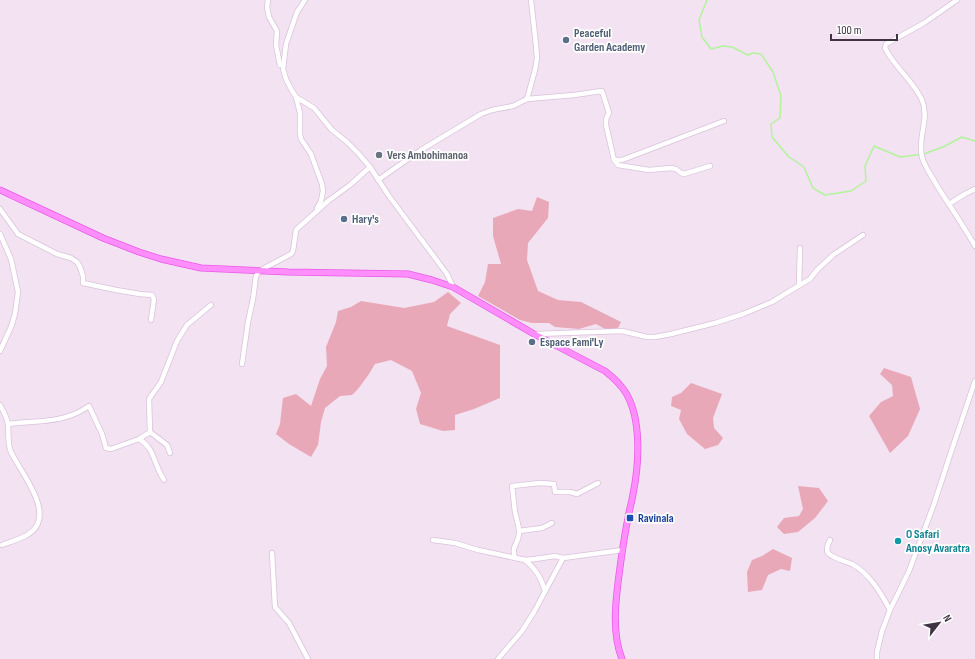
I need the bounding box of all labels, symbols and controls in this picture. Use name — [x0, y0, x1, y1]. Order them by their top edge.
scale bar — [831, 16, 897, 42]
text: 100 m — [837, 23, 862, 38]
place label: Peaceful Garden Academy — [574, 26, 645, 55]
marker: Peaceful Garden Academy — [561, 35, 571, 45]
place label: Vers Ambohimanoa — [387, 148, 468, 163]
marker: Vers Ambohimanoa — [374, 150, 384, 160]
place label: Hary's — [352, 212, 379, 227]
marker: Hary's — [339, 214, 349, 224]
place label: Espace Fami'Ly — [540, 335, 603, 350]
marker: Espace Fami'Ly — [527, 337, 537, 347]
place label: Ravinala — [638, 511, 674, 526]
marker: Ravinala — [625, 513, 635, 523]
place label: O Safari Anosy Avaratra — [905, 527, 970, 556]
marker: O Safari Anosy Avaratra — [893, 536, 903, 546]
north arrow — [919, 603, 959, 643]
text: N — [940, 612, 954, 624]

